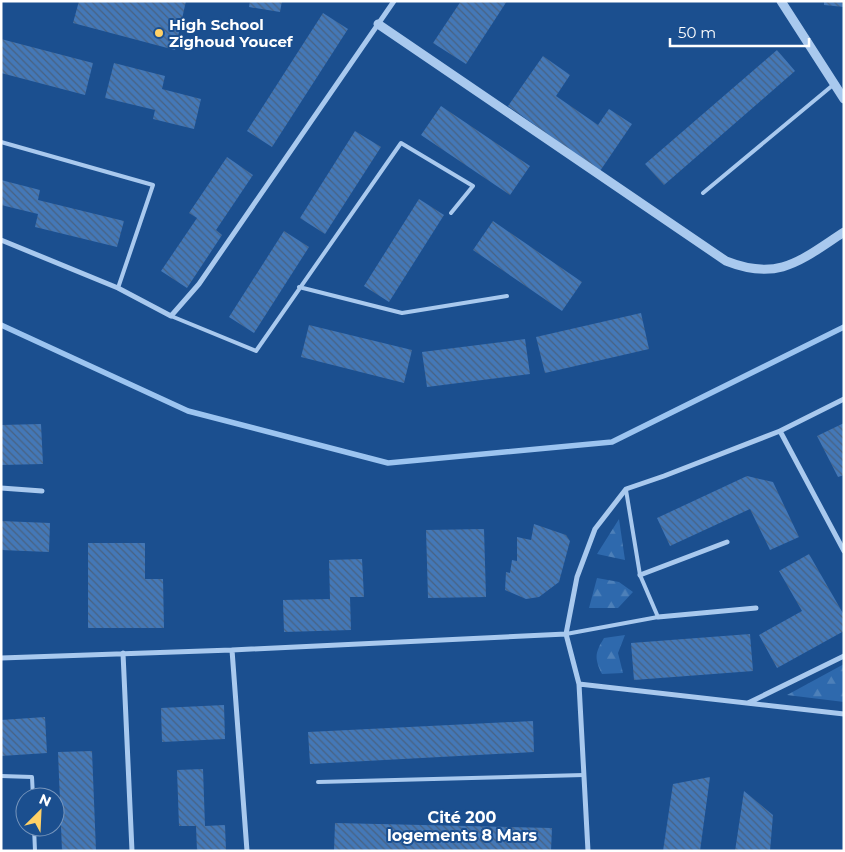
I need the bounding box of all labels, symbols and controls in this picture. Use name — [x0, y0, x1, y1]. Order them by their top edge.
place label: High School Zighoud Youcef — [169, 15, 294, 51]
scale bar — [670, 15, 809, 47]
text: 50 m — [678, 23, 716, 42]
marker: High School Zighoud Youcef — [153, 27, 165, 39]
north arrow — [15, 787, 65, 837]
text: N — [36, 790, 54, 811]
district label: Cité 200 logements 8 Mars — [387, 808, 538, 845]

